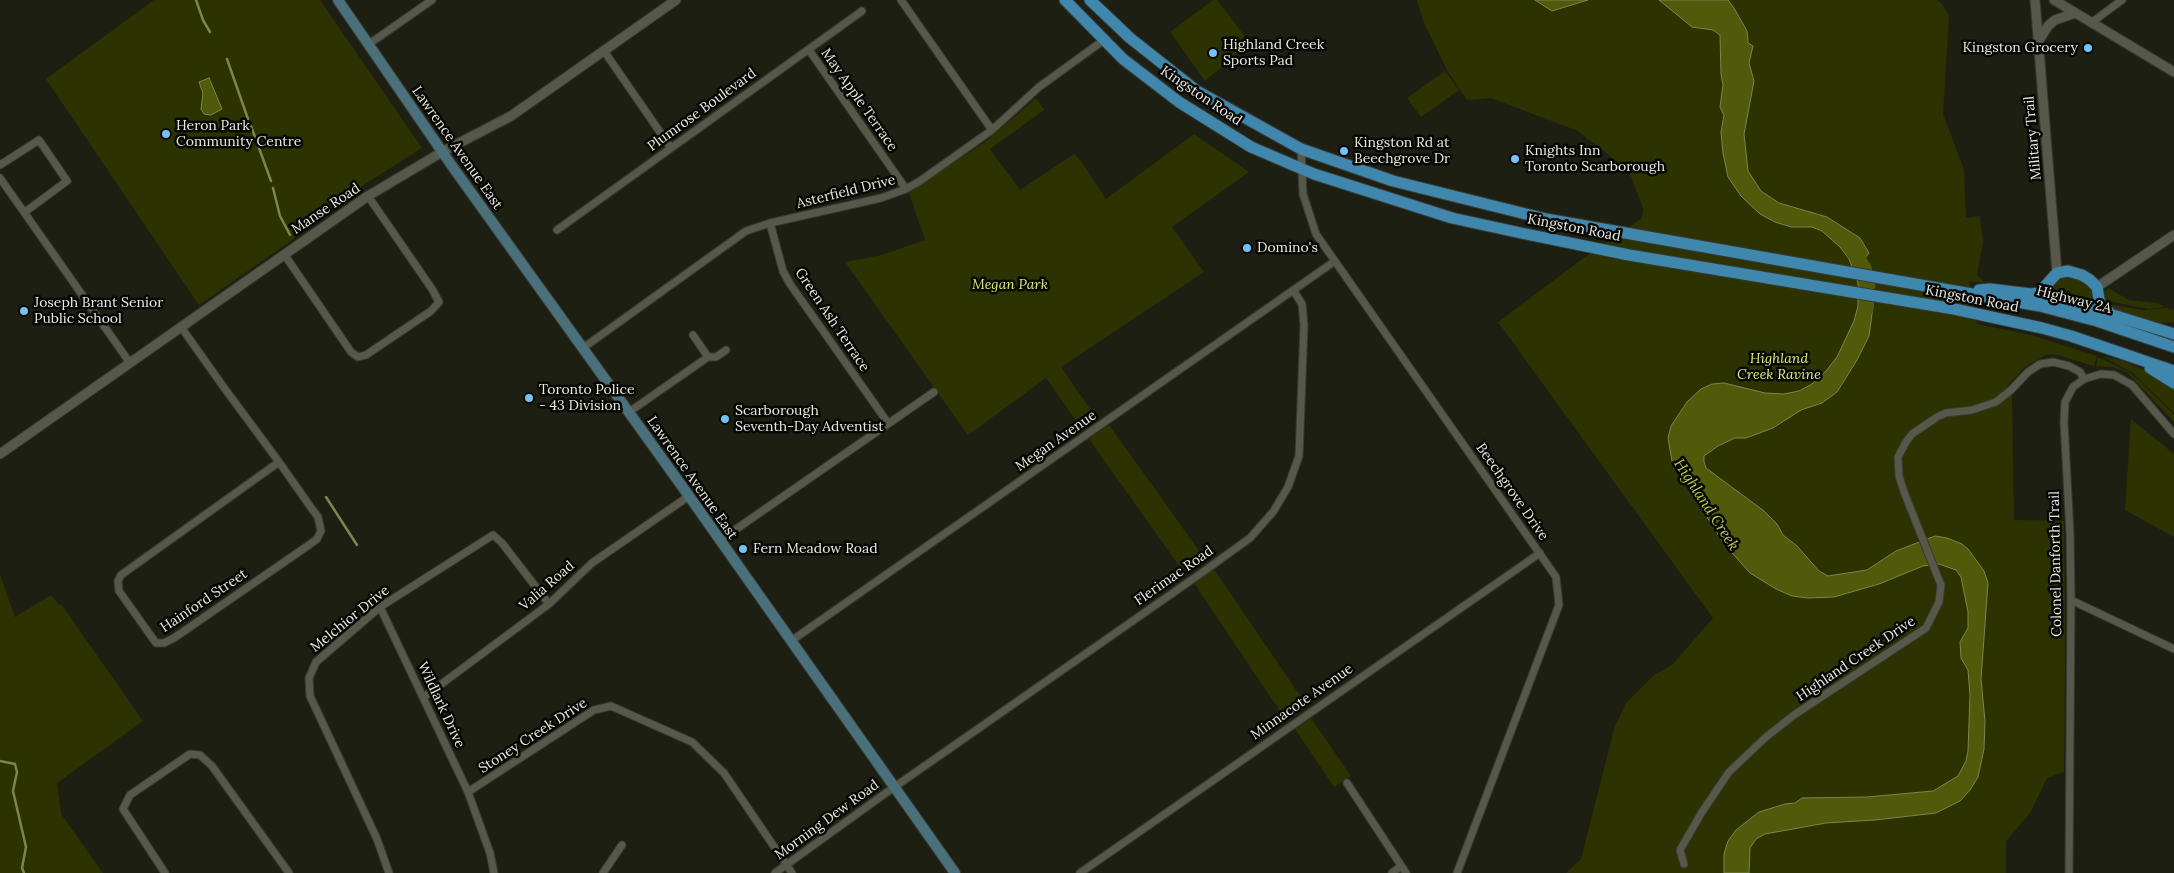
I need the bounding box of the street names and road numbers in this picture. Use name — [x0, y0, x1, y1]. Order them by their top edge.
street label: May Apple Terrace — [817, 45, 901, 155]
street label: Kingston Road — [1157, 63, 1245, 129]
street label: Plumrose Boulevard — [644, 65, 760, 155]
street label: Lawrence Avenue East — [408, 83, 506, 213]
street label: Military Trail — [2021, 95, 2045, 181]
street label: Asterfield Drive — [795, 172, 897, 212]
street label: Manse Road — [289, 180, 363, 238]
street label: Kingston Road — [1526, 211, 1622, 245]
street label: Green Ash Terrace — [791, 265, 873, 375]
street label: Kingston Road — [1924, 282, 2020, 316]
street label: Highway 2A — [2035, 283, 2113, 317]
street label: Megan Avenue — [1012, 407, 1100, 475]
street label: Lawrence Avenue East — [643, 413, 741, 543]
street label: Beechgrove Drive — [1472, 440, 1552, 544]
street label: Colonel Danforth Trail — [2046, 491, 2066, 637]
street label: Flerimac Road — [1131, 543, 1217, 609]
street label: Valia Road — [516, 558, 578, 614]
street label: Hainford Street — [157, 566, 251, 636]
street label: Melchior Drive — [307, 582, 393, 656]
street label: Highland Creek Drive — [1793, 613, 1919, 705]
street label: Wildlark Drive — [414, 659, 468, 751]
street label: Minnacote Avenue — [1248, 660, 1356, 744]
street label: Stoney Creek Drive — [476, 695, 590, 777]
street label: Morning Dew Road — [772, 777, 882, 863]

